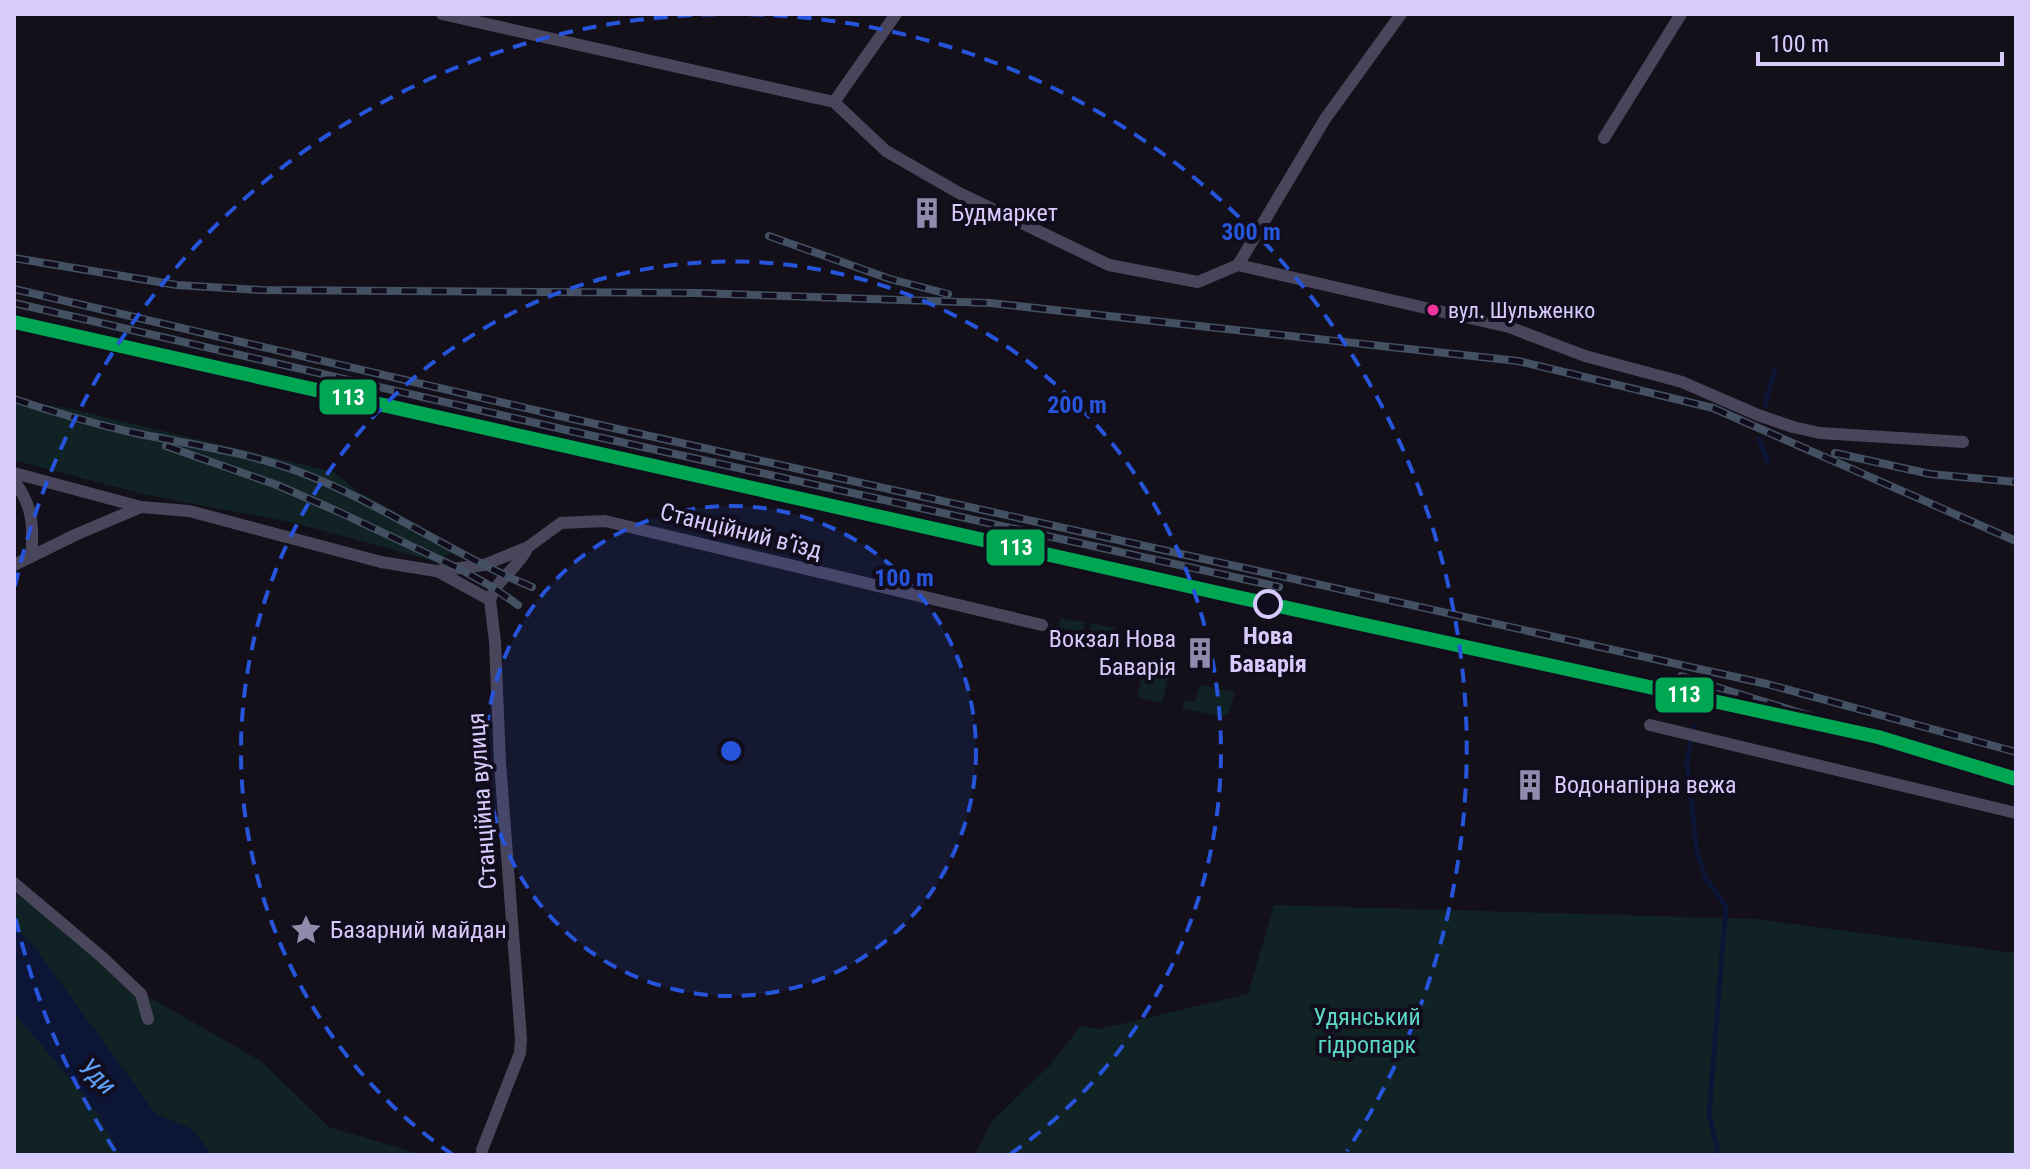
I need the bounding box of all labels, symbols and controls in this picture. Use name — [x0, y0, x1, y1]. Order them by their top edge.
scale bar — [1758, 16, 2002, 66]
text: 100 m — [1770, 30, 1829, 58]
building icon: Будмаркет — [910, 196, 944, 230]
place label: Будмаркет — [951, 199, 1058, 227]
text: 300 m — [1221, 218, 1281, 246]
place label: вул. Шульженко — [1448, 298, 1595, 323]
marker: вул. Шульженко — [1425, 302, 1441, 318]
line badge: 113 — [318, 378, 378, 416]
text: 113 — [331, 385, 365, 410]
text: 200 m — [1047, 391, 1107, 419]
street label: Станційний в’їзд — [657, 497, 825, 565]
line badge: 113 — [985, 528, 1046, 567]
text: 113 — [999, 535, 1033, 560]
text: 100 m — [874, 564, 934, 592]
marker: Нова Баварія — [1254, 590, 1282, 618]
place label: Нова Баварія — [1229, 622, 1307, 678]
place label: Вокзал Нова Баварія — [1049, 625, 1176, 681]
building icon: Вокзал Нова Баварія — [1183, 636, 1217, 670]
line badge: 113 — [1654, 676, 1715, 714]
text: 113 — [1667, 682, 1701, 707]
street label: Станційна вулиця — [462, 712, 502, 890]
centre of rings — [717, 737, 745, 765]
building icon: Водонапірна вежа — [1513, 768, 1547, 802]
place label: Водонапірна вежа — [1554, 771, 1736, 799]
place icon: Базарний майдан — [289, 913, 323, 947]
place label: Базарний майдан — [330, 916, 507, 944]
park label: Удянський гідропарк — [1313, 1003, 1421, 1059]
water label: Уди — [74, 1052, 123, 1100]

